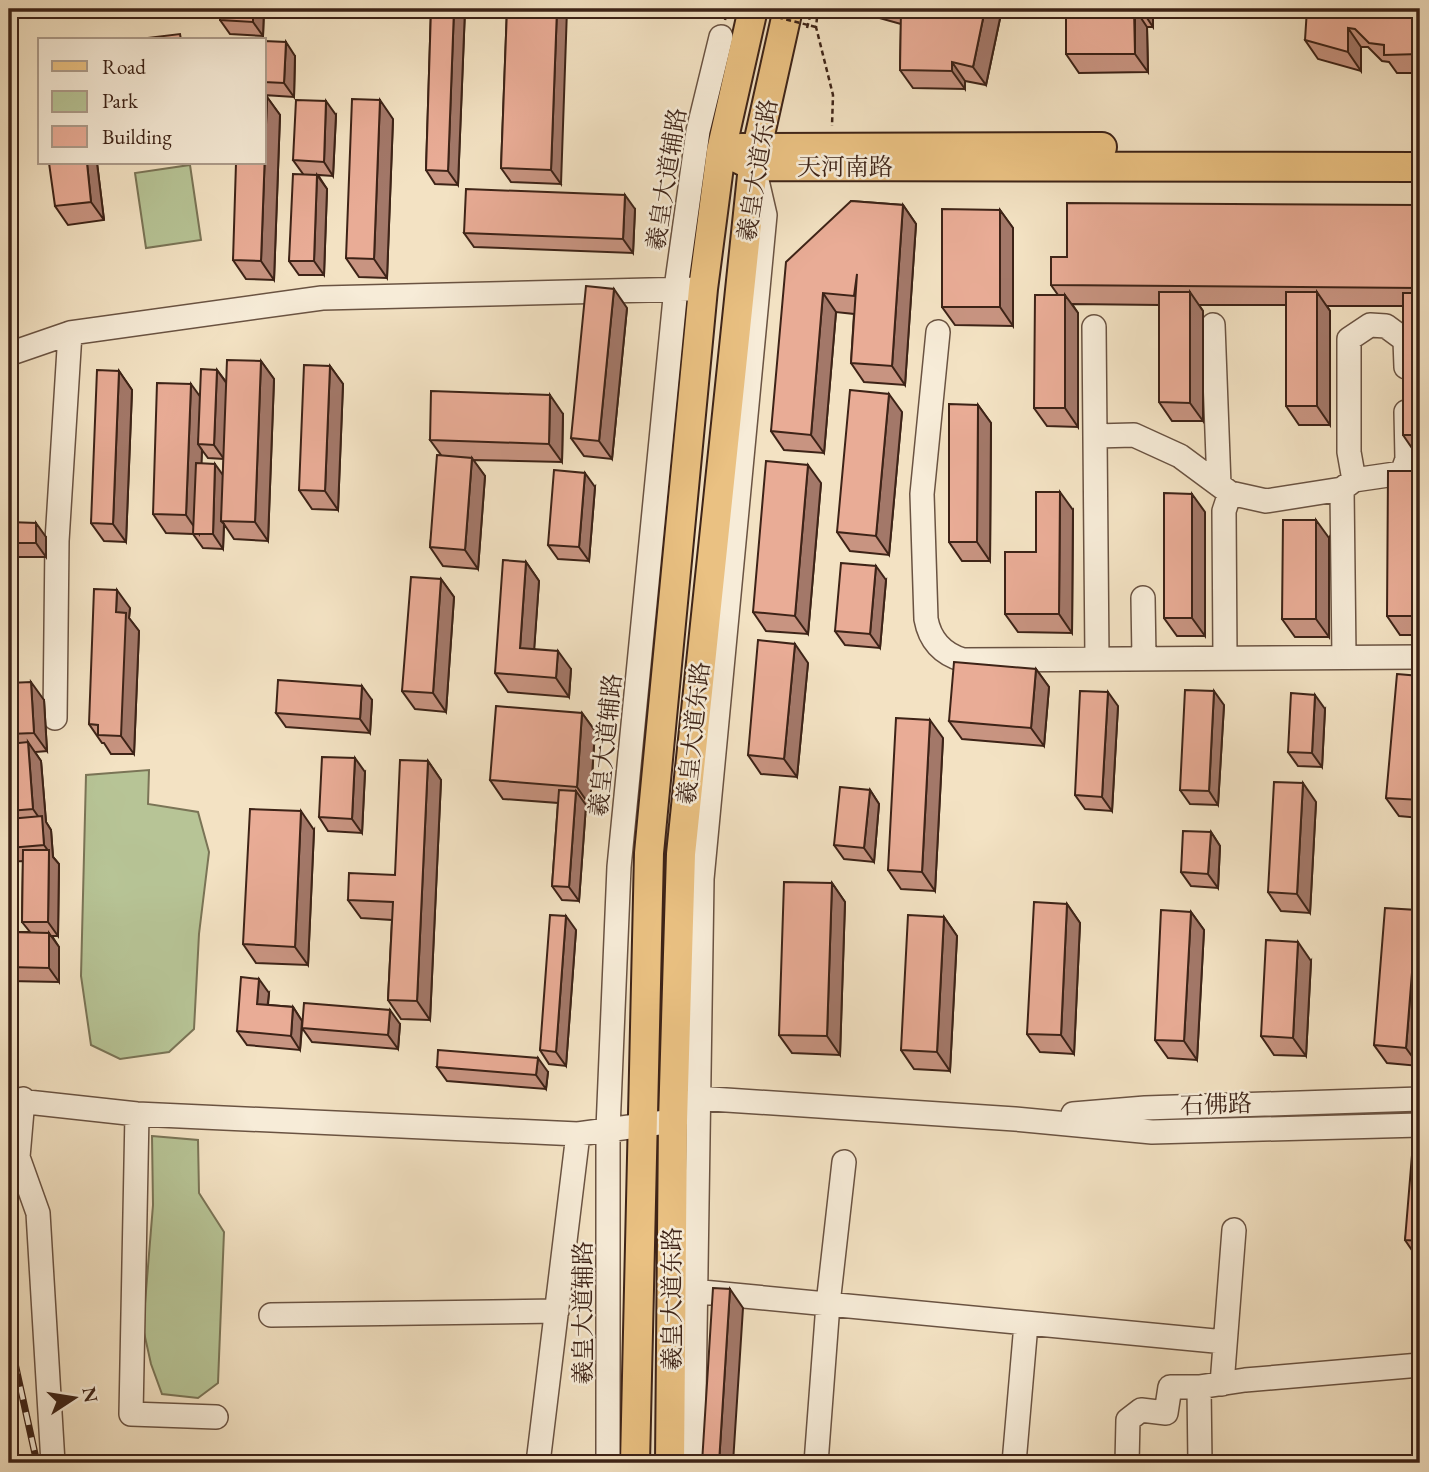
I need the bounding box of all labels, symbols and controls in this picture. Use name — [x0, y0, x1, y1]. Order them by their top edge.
legend — [38, 38, 266, 164]
text: Road — [102, 53, 146, 80]
text: Park — [102, 87, 139, 114]
street label: 羲皇大道东路 — [730, 96, 784, 244]
street label: 羲皇大道辅路 — [639, 105, 693, 253]
text: Building — [102, 123, 172, 150]
street label: 天河南路 — [797, 151, 893, 182]
street label: 羲皇大道东路 — [670, 660, 716, 806]
street label: 羲皇大道辅路 — [582, 672, 628, 818]
street label: 石佛路 — [1179, 1087, 1253, 1121]
street label: 羲皇大道东路 — [656, 1227, 687, 1371]
street label: 羲皇大道辅路 — [567, 1241, 598, 1385]
north arrow — [38, 1364, 108, 1434]
text: N — [76, 1384, 104, 1405]

